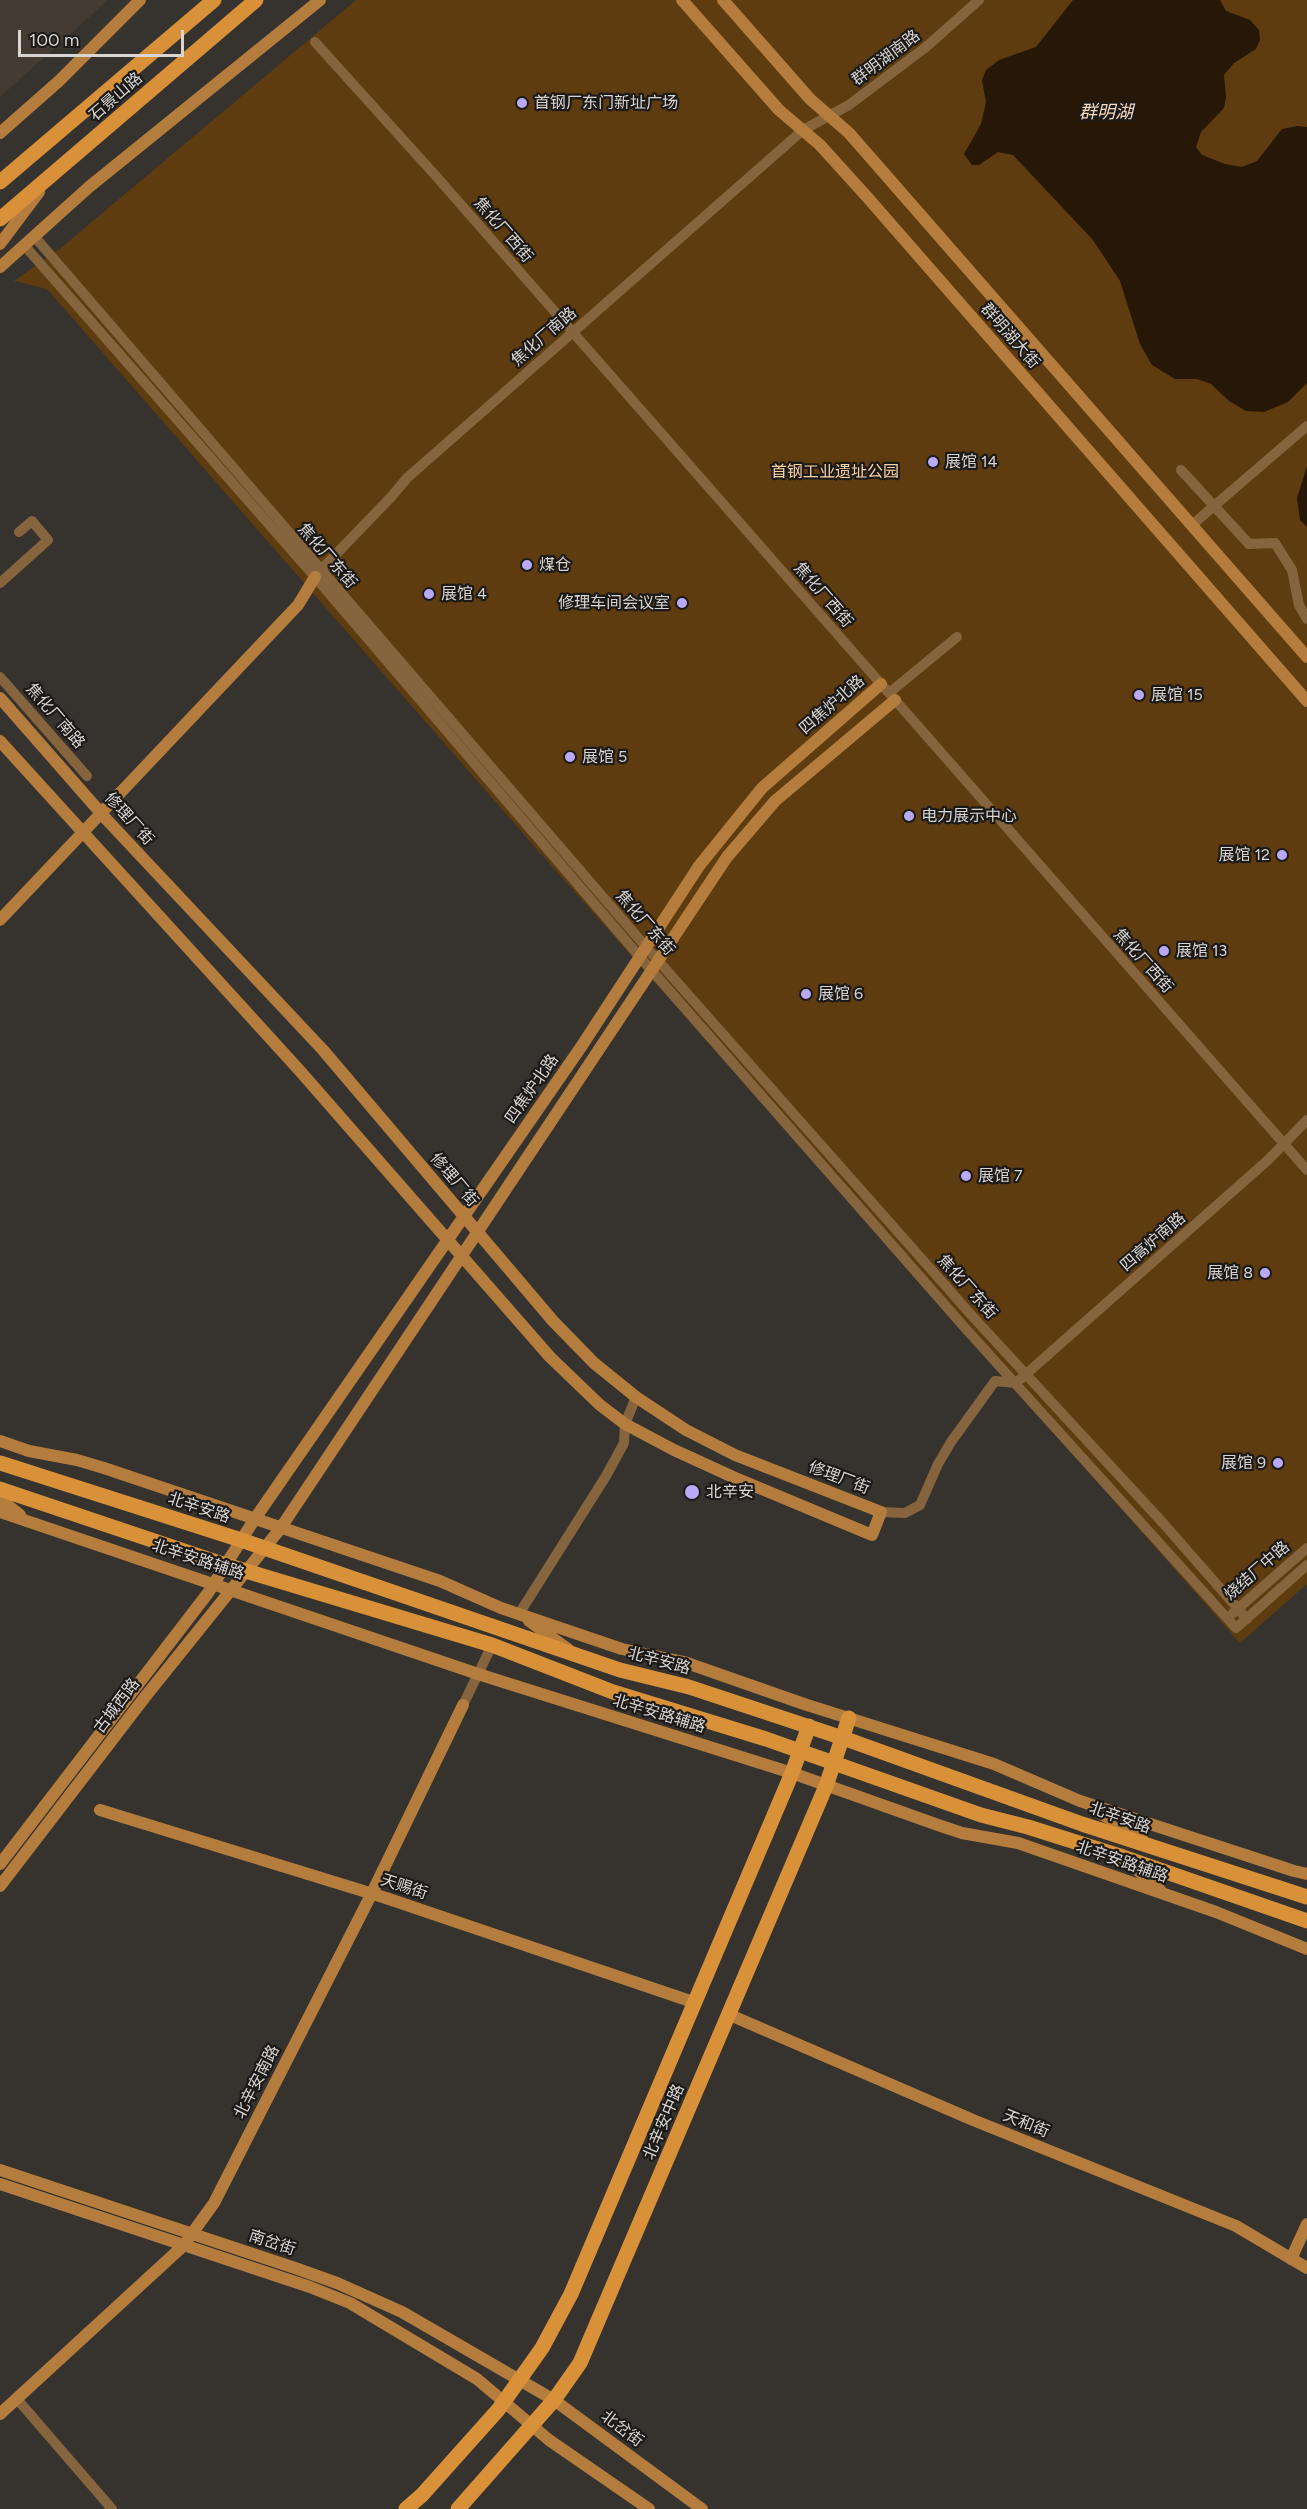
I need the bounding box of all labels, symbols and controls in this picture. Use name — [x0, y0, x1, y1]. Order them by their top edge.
scale bar — [21, 18, 188, 56]
street label: 群明湖南路 — [848, 26, 924, 90]
text: 100 m — [29, 29, 79, 51]
street label: 石景山路 — [86, 69, 146, 125]
place label: 首钢厂东门新址广场 — [534, 93, 678, 113]
marker: 首钢厂东门新址广场 — [515, 96, 529, 110]
water label: 群明湖 — [1079, 102, 1133, 124]
street label: 焦化厂西街 — [470, 194, 536, 266]
street label: 群明湖大街 — [977, 300, 1043, 372]
street label: 焦化厂南路 — [508, 304, 580, 370]
place label: 展馆 14 — [945, 452, 997, 472]
marker: 展馆 14 — [926, 455, 940, 469]
park label: 首钢工业遗址公园 — [771, 462, 899, 482]
street label: 焦化厂东街 — [294, 520, 360, 592]
place label: 煤仓 — [539, 555, 571, 575]
marker: 煤仓 — [520, 558, 534, 572]
street label: 焦化厂西街 — [790, 559, 856, 631]
place label: 展馆 4 — [441, 584, 487, 604]
marker: 展馆 4 — [422, 587, 436, 601]
place label: 修理车间会议室 — [558, 593, 670, 613]
marker: 修理车间会议室 — [675, 596, 689, 610]
street label: 四焦炉北路 — [796, 672, 868, 738]
street label: 焦化厂南路 — [22, 680, 88, 752]
place label: 展馆 15 — [1151, 685, 1203, 705]
marker: 展馆 15 — [1132, 688, 1146, 702]
place label: 展馆 5 — [582, 747, 627, 767]
marker: 展馆 5 — [563, 750, 577, 764]
street label: 修理厂街 — [100, 789, 158, 849]
place label: 电力展示中心 — [921, 806, 1017, 826]
marker: 电力展示中心 — [902, 809, 916, 823]
place label: 展馆 12 — [1218, 845, 1270, 865]
marker: 展馆 12 — [1275, 848, 1289, 862]
street label: 焦化厂东街 — [612, 887, 678, 959]
street label: 焦化厂西街 — [1109, 925, 1177, 997]
place label: 展馆 13 — [1176, 941, 1227, 961]
marker: 展馆 13 — [1157, 944, 1171, 958]
place label: 展馆 6 — [818, 984, 863, 1004]
marker: 展馆 6 — [799, 987, 813, 1001]
street label: 四焦炉北路 — [501, 1051, 563, 1127]
street label: 修理厂街 — [426, 1149, 482, 1211]
place label: 展馆 7 — [978, 1166, 1023, 1186]
marker: 展馆 7 — [959, 1169, 973, 1183]
street label: 四高炉南路 — [1117, 1209, 1189, 1275]
street label: 焦化厂东街 — [933, 1251, 1001, 1323]
place label: 展馆 8 — [1207, 1263, 1253, 1283]
marker: 展馆 8 — [1258, 1266, 1272, 1280]
place label: 展馆 9 — [1221, 1453, 1266, 1473]
marker: 展馆 9 — [1271, 1456, 1285, 1470]
street label: 修理厂街 — [806, 1458, 872, 1498]
place label: 北辛安 — [706, 1482, 754, 1502]
marker: 北辛安 — [683, 1483, 701, 1501]
street label: 北辛安路 — [166, 1489, 232, 1527]
street label: 北辛安路辅路 — [149, 1536, 247, 1584]
street label: 烧结厂中路 — [1221, 1538, 1293, 1604]
street label: 北辛安路 — [626, 1643, 692, 1679]
street label: 古城西路 — [90, 1675, 144, 1737]
street label: 北辛安路辅路 — [610, 1691, 708, 1737]
street label: 北辛安路 — [1087, 1799, 1153, 1837]
street label: 北辛安路辅路 — [1073, 1837, 1171, 1887]
street label: 天赐街 — [378, 1870, 430, 1904]
street label: 北辛安南路 — [230, 2042, 284, 2122]
street label: 北辛安中路 — [640, 2081, 688, 2163]
street label: 天和街 — [1000, 2106, 1052, 2142]
street label: 南岔街 — [246, 2226, 298, 2260]
street label: 北岔街 — [597, 2407, 647, 2451]

